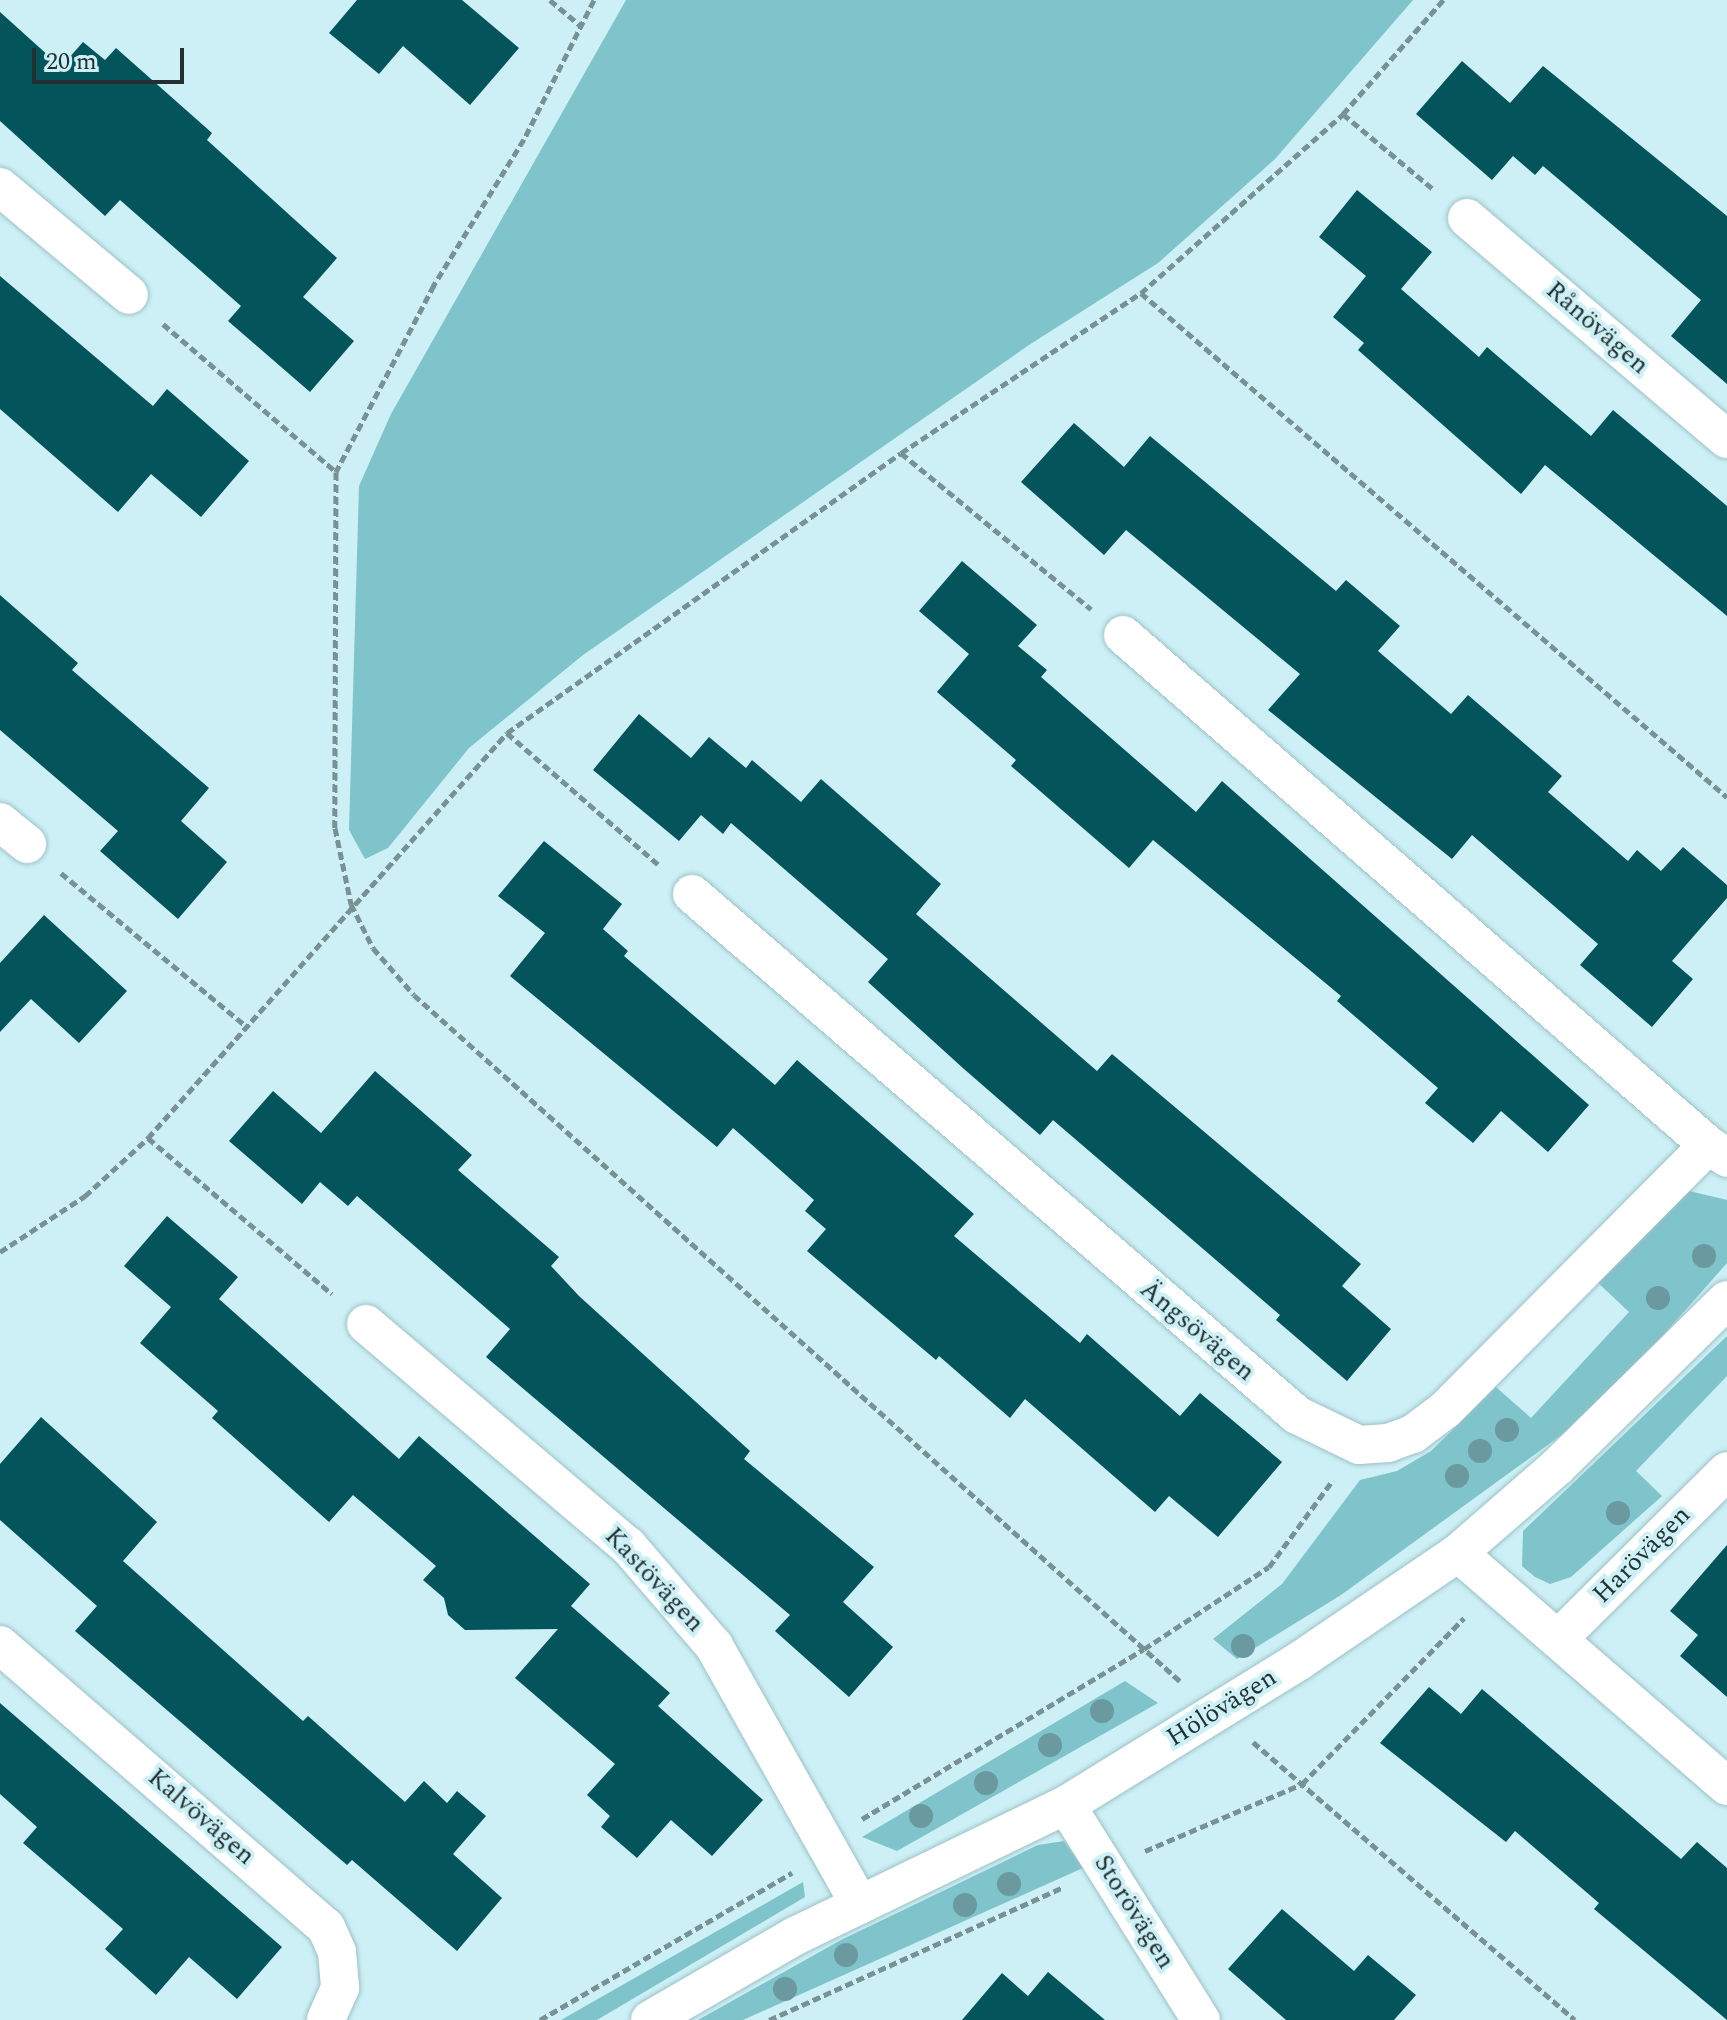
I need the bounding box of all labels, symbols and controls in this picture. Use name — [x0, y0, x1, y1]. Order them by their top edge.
scale bar — [36, 32, 188, 82]
text: 20 m — [46, 44, 97, 80]
street label: Rånövägen — [1539, 275, 1655, 381]
street label: Ängsövägen — [1133, 1274, 1261, 1388]
street label: Harövägen — [1587, 1500, 1697, 1610]
street label: Kastövägen — [598, 1521, 710, 1639]
street label: Hölövägen — [1161, 1662, 1283, 1754]
street label: Kalvövägen — [141, 1762, 261, 1872]
street label: Storövägen — [1087, 1849, 1181, 1975]

